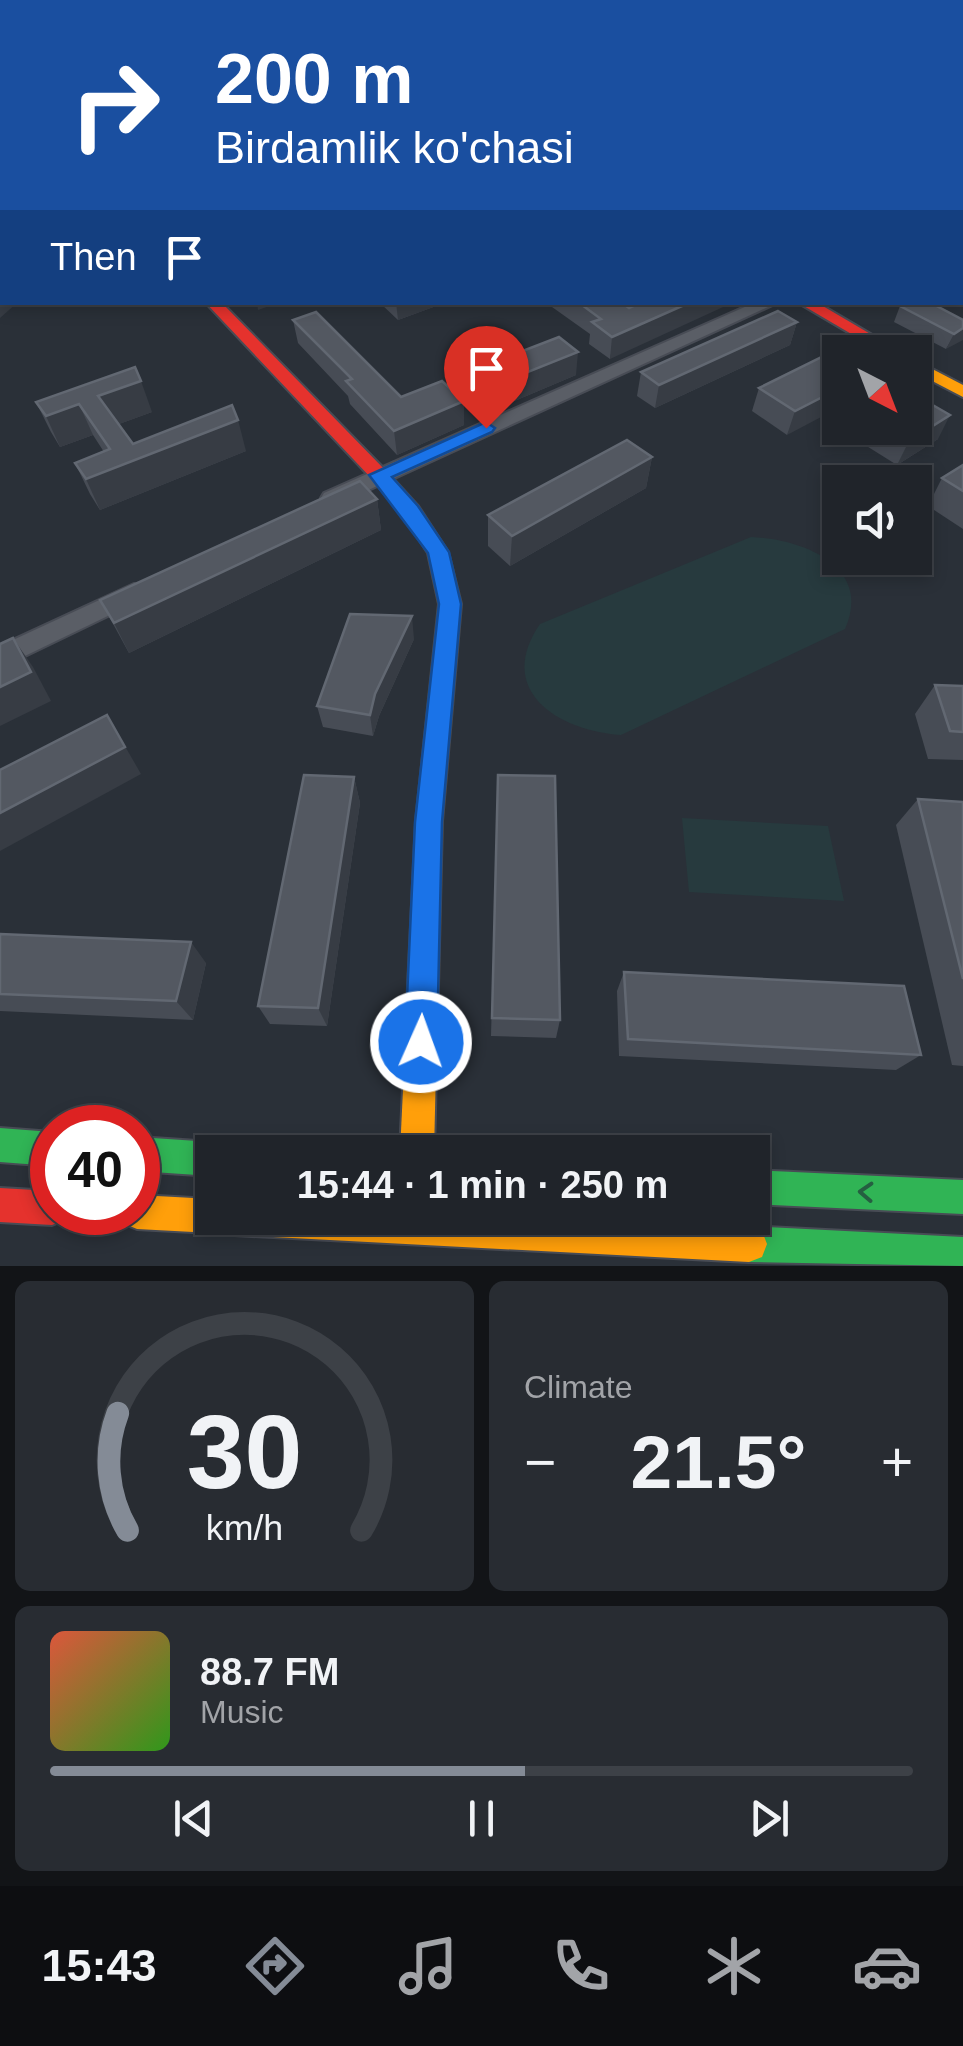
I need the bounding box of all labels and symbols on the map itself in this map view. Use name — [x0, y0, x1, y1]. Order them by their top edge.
pin — [444, 326, 529, 429]
north arrow — [822, 335, 932, 445]
position arrow — [369, 990, 473, 1094]
speed limit sign: 40 — [30, 1105, 160, 1235]
one-way arrow — [857, 1182, 873, 1203]

